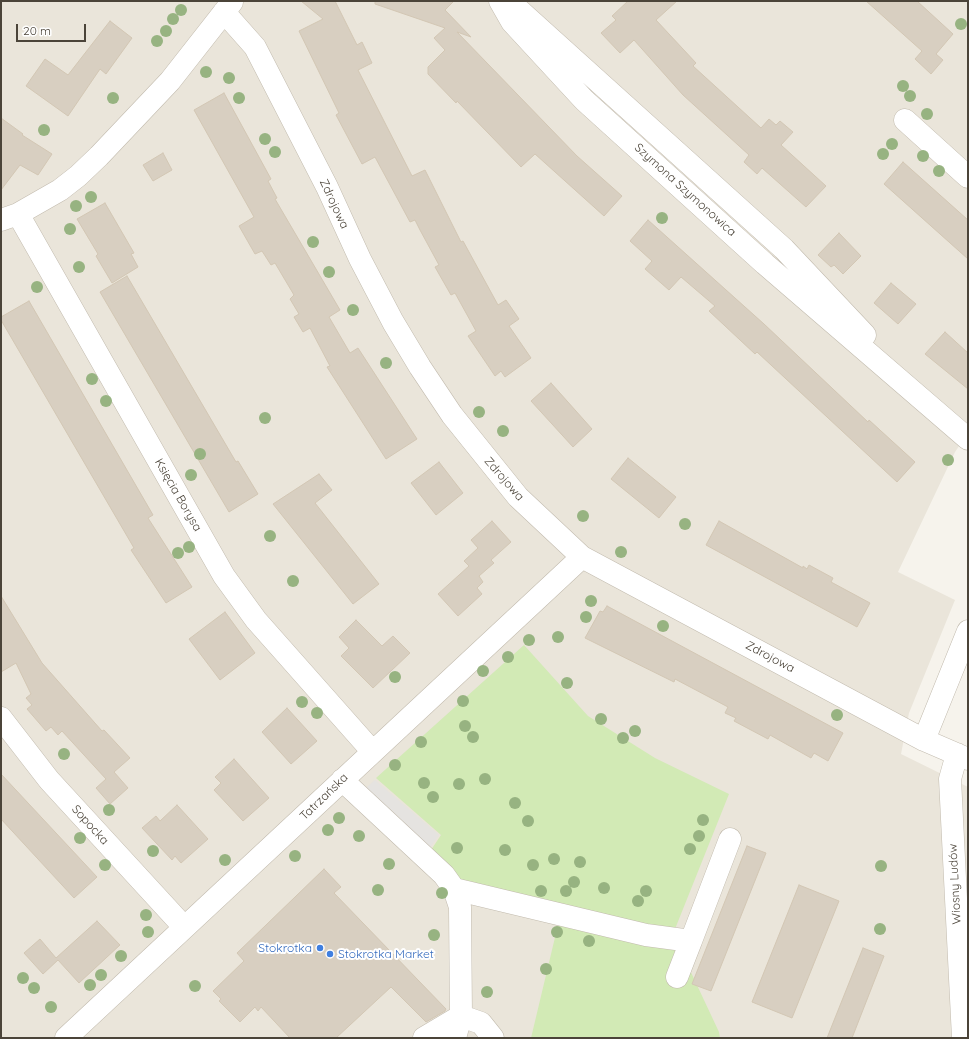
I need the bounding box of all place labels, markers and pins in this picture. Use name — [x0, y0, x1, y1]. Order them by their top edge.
place label: Stokrotka — [258, 941, 312, 955]
marker: Stokrotka — [315, 943, 325, 953]
place label: Stokrotka Market — [338, 947, 434, 961]
marker: Stokrotka Market — [325, 949, 335, 959]

